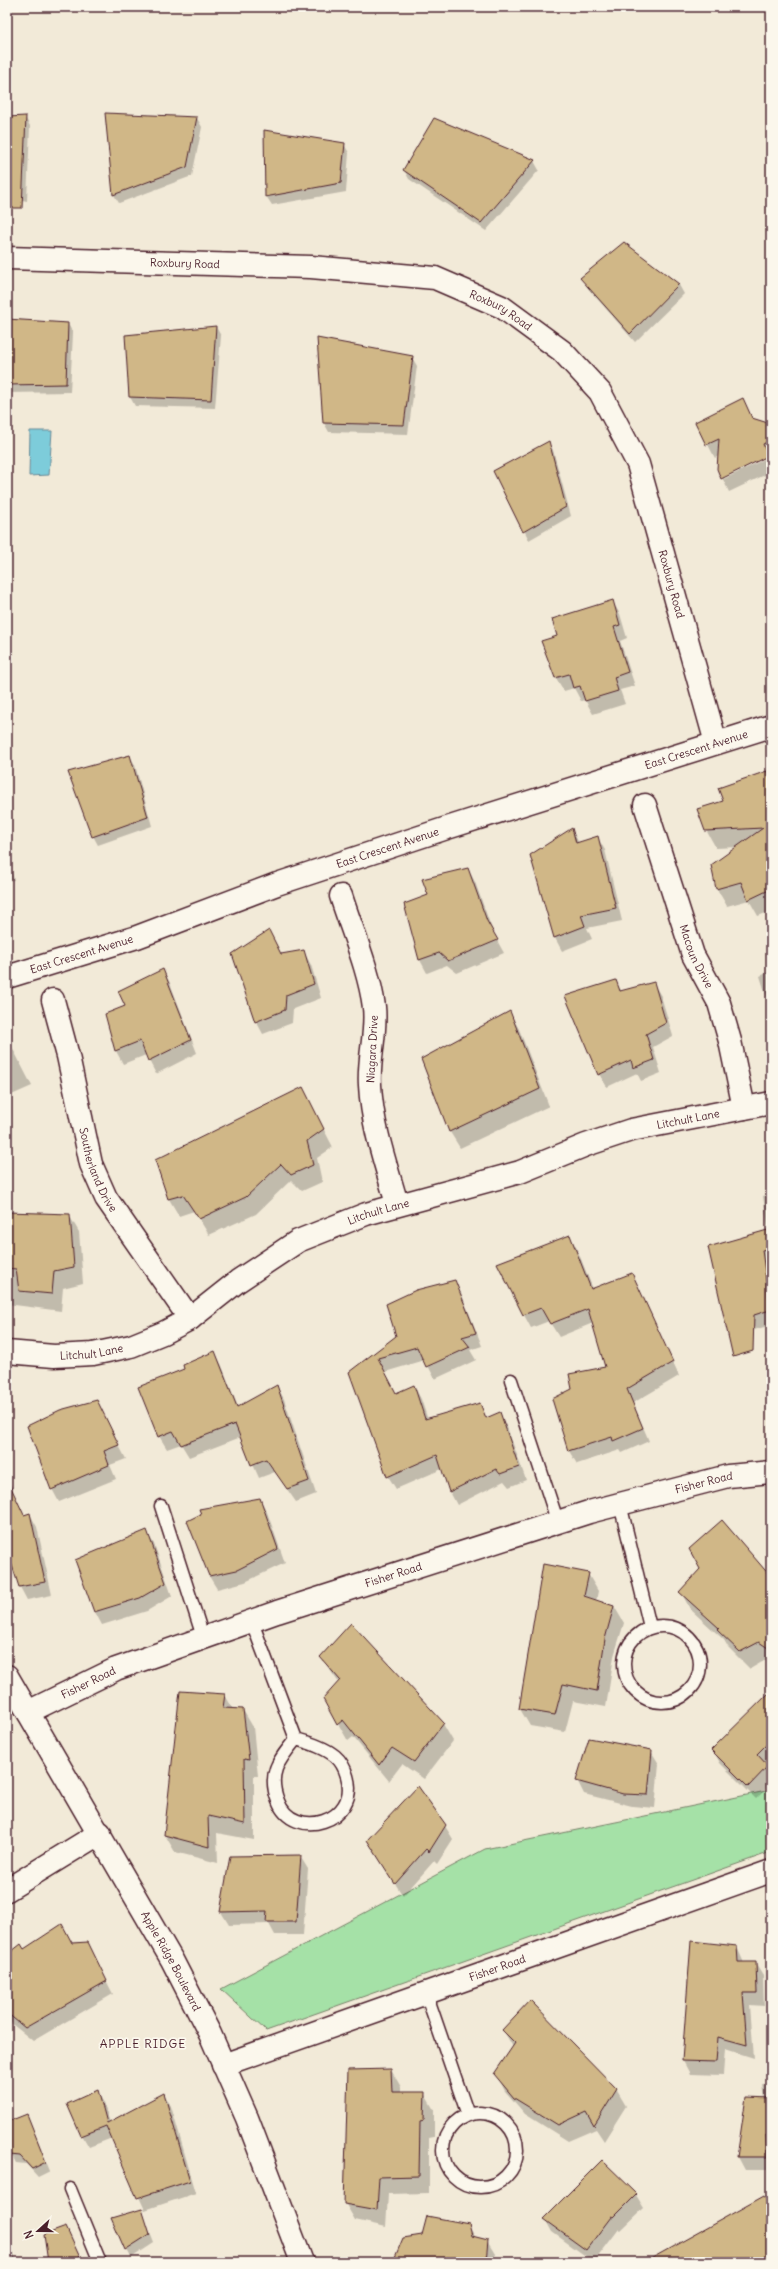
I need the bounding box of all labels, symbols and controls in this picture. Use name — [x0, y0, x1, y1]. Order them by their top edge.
street label: Roxbury Road — [150, 255, 221, 271]
street label: Roxbury Road — [467, 287, 535, 334]
street label: Roxbury Road — [655, 548, 688, 620]
street label: East Crescent Avenue — [643, 727, 750, 772]
street label: East Crescent Avenue — [334, 824, 441, 871]
street label: Macoun Drive — [677, 923, 717, 991]
street label: East Crescent Avenue — [28, 932, 135, 977]
street label: Niagara Drive — [363, 1015, 381, 1083]
street label: Litchult Lane — [655, 1106, 721, 1132]
street label: Southerland Drive — [76, 1126, 120, 1215]
street label: Litchult Lane — [345, 1196, 411, 1228]
street label: Litchult Lane — [60, 1341, 125, 1363]
street label: Fisher Road — [674, 1469, 734, 1496]
street label: Fisher Road — [363, 1559, 424, 1590]
street label: Fisher Road — [59, 1663, 118, 1702]
street label: Apple Ridge Boulevard — [138, 1909, 204, 2014]
street label: Fisher Road — [467, 1951, 528, 1984]
district label: APPLE RIDGE — [100, 2036, 186, 2051]
north arrow — [18, 2211, 58, 2251]
text: N — [21, 2229, 37, 2241]

